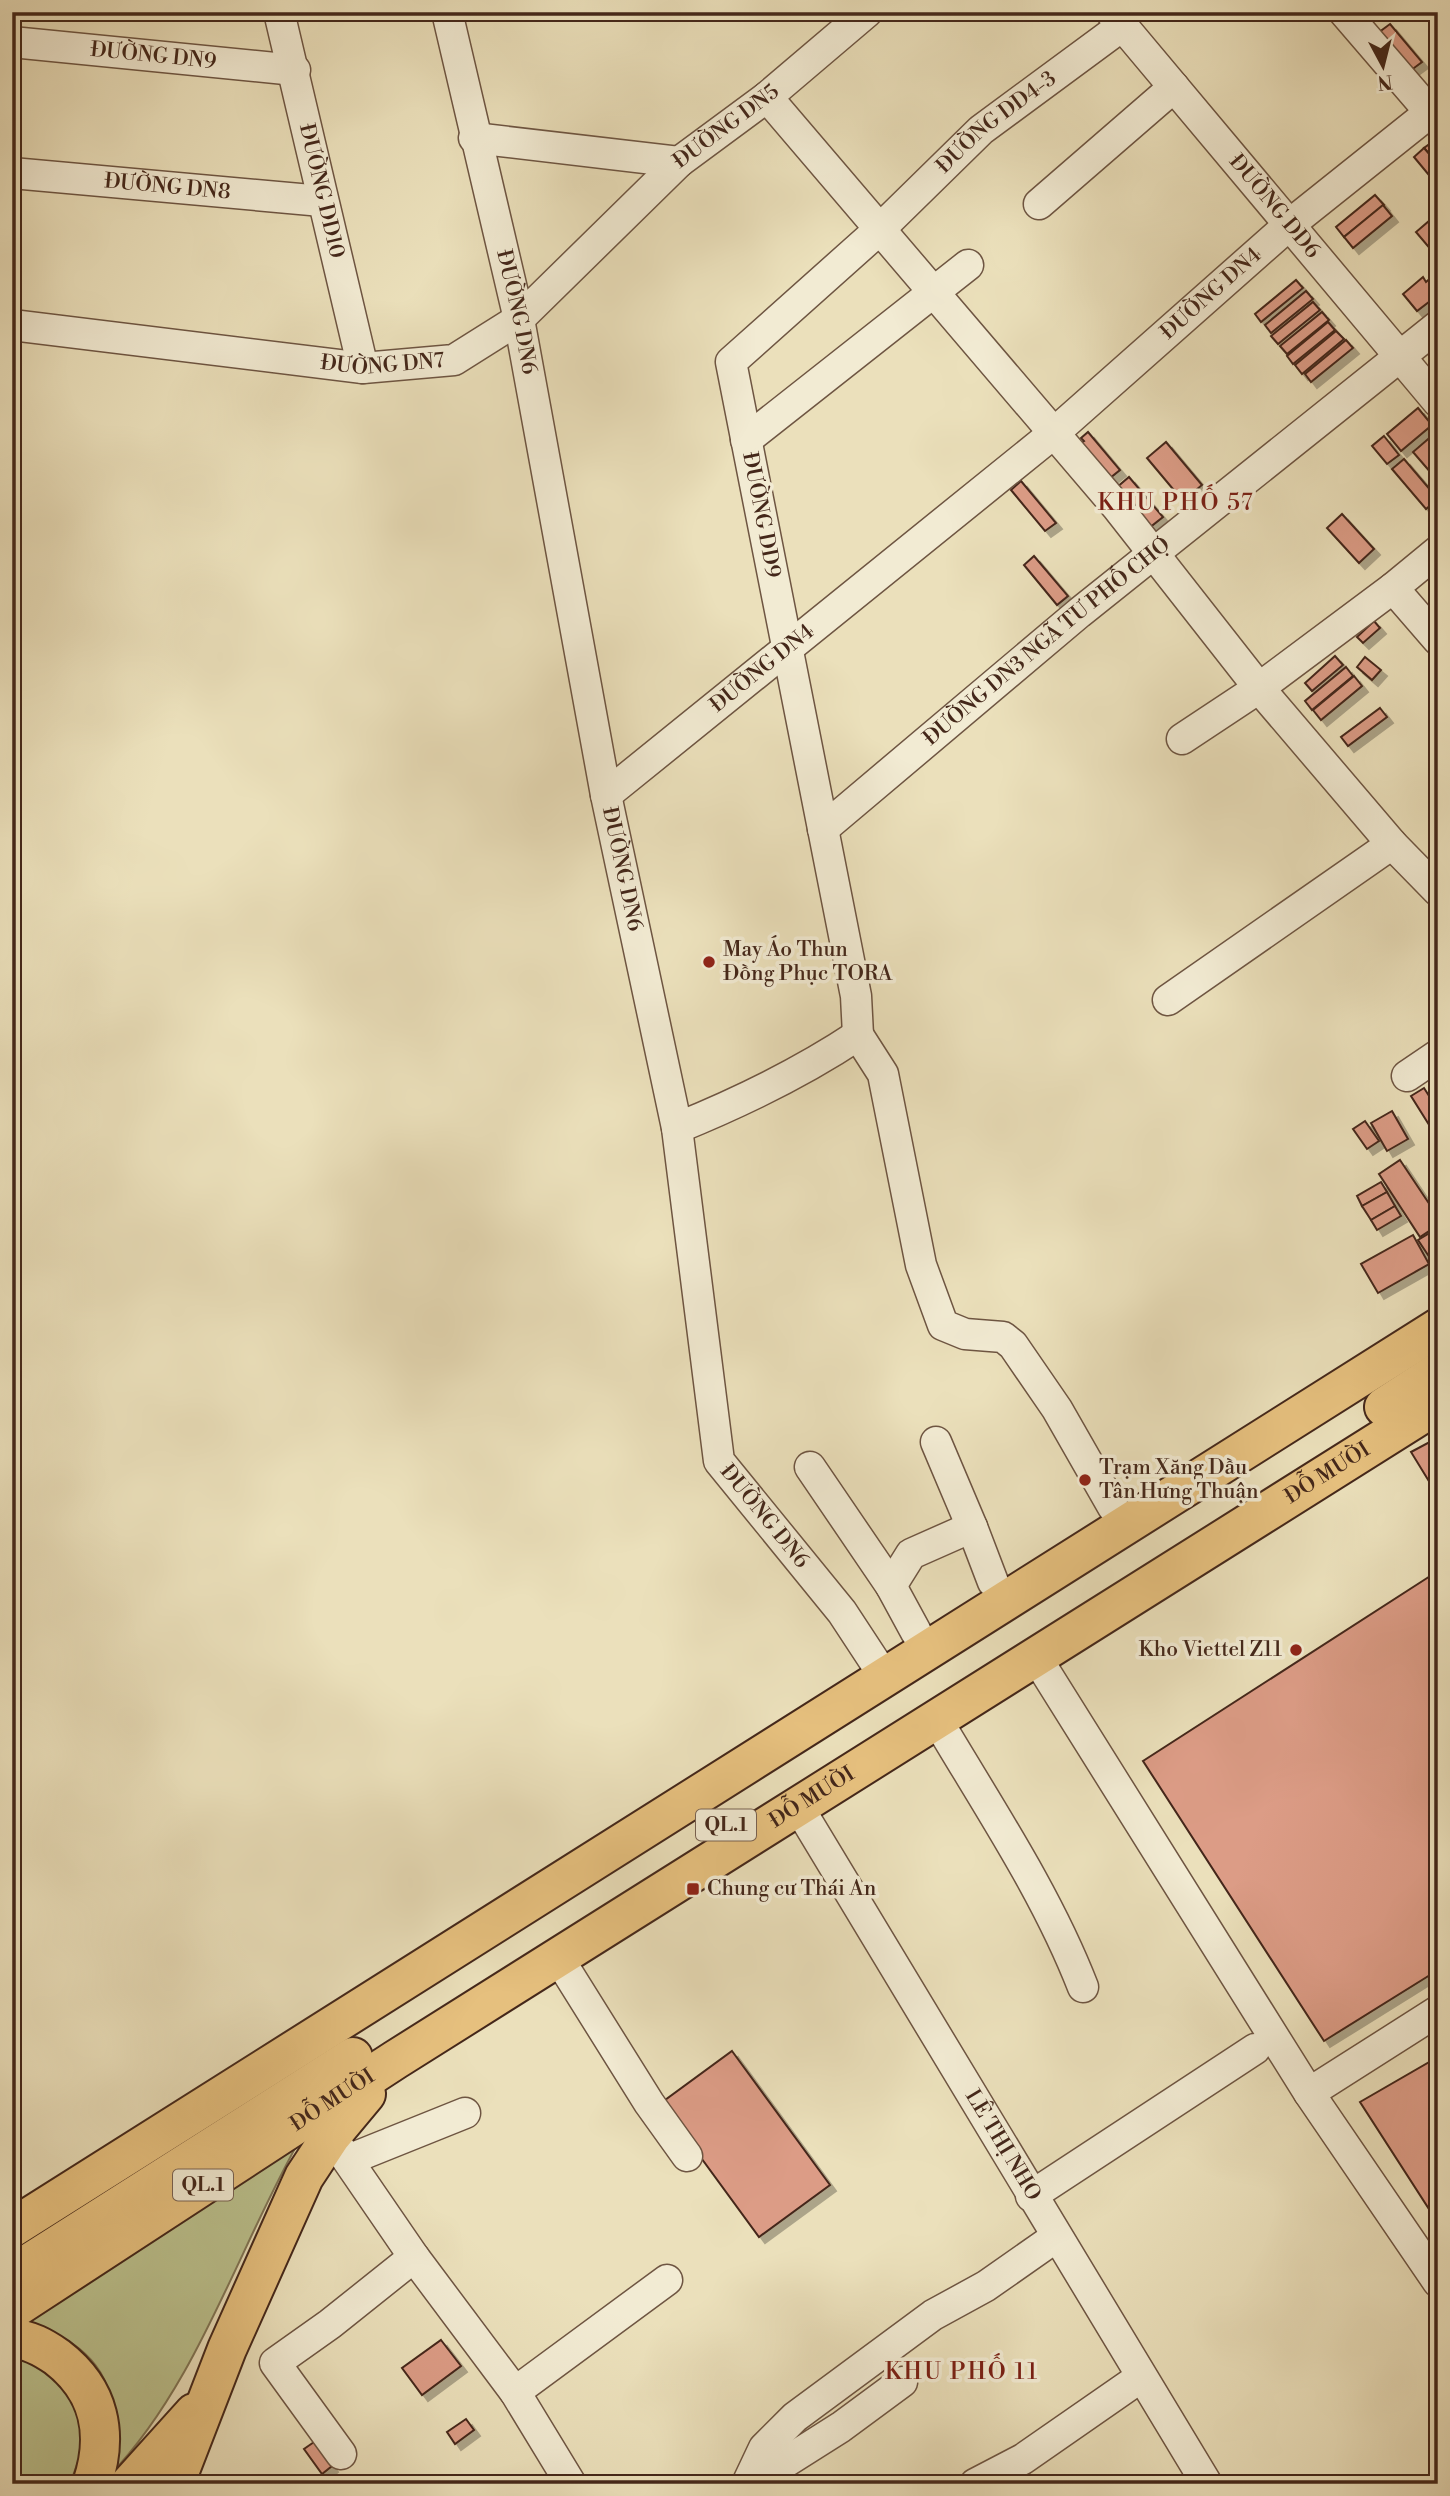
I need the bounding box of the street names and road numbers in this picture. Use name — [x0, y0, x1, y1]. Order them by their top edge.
street label: ĐƯỜNG DN9 — [89, 37, 218, 75]
street label: ĐƯỜNG DD4-3 — [931, 66, 1061, 179]
street label: ĐƯỜNG DN5 — [668, 79, 785, 175]
street label: ĐƯỜNG DD10 — [293, 121, 350, 261]
street label: ĐƯỜNG DD6 — [1223, 149, 1325, 264]
street label: ĐƯỜNG DN8 — [103, 168, 232, 206]
street label: ĐƯỜNG DN4 — [1155, 242, 1267, 345]
street label: ĐƯỜNG DN6 — [490, 247, 542, 377]
street label: ĐƯỜNG DN7 — [319, 348, 446, 381]
street label: ĐƯỜNG DD9 — [736, 449, 789, 580]
street label: ĐƯỜNG DN3 NGÃ TƯ PHỐ CHỢ — [918, 532, 1176, 752]
street label: ĐƯỜNG DN4 — [705, 619, 820, 719]
street label: ĐƯỜNG DN6 — [596, 804, 648, 934]
street label: ĐỖ MƯỜI — [1280, 1437, 1375, 1510]
street label: ĐƯỜNG DN6 — [714, 1459, 815, 1574]
street label: ĐỖ MƯỜI — [765, 1761, 859, 1834]
road number: QL.1 — [696, 1810, 756, 1840]
street label: ĐỖ MƯỜI — [286, 2064, 380, 2138]
street label: LÊ THỊ NHO — [959, 2085, 1046, 2206]
road number: QL.1 — [173, 2170, 233, 2200]

